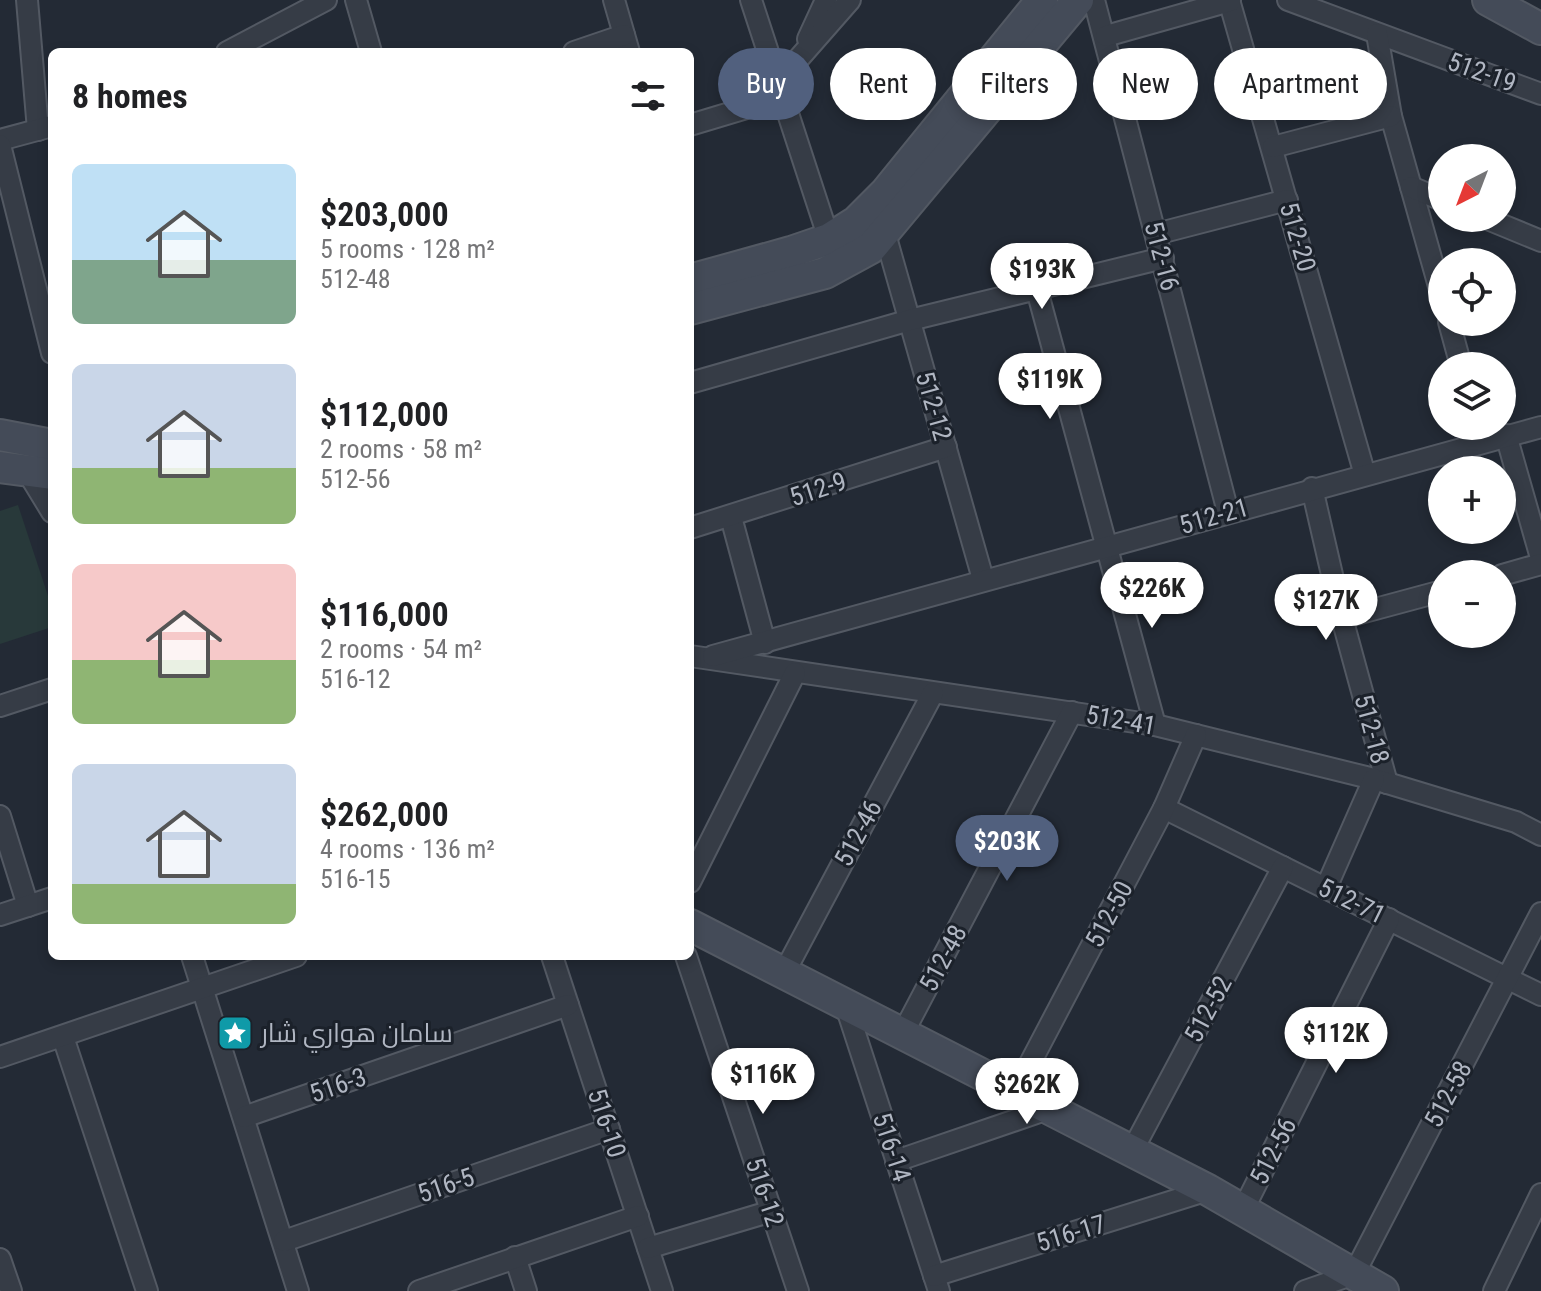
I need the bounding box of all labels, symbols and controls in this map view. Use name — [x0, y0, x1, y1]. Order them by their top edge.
street label: 512-19 — [1444, 46, 1520, 98]
chip: Buy — [718, 48, 814, 120]
chip: Rent — [830, 48, 936, 120]
chip: Filters — [952, 48, 1077, 120]
chip: New — [1093, 48, 1198, 120]
chip: Apartment — [1214, 48, 1387, 120]
icon: filters — [626, 74, 670, 118]
text: 8 homes — [72, 76, 188, 116]
north arrow — [1428, 144, 1516, 232]
map controls — [1428, 144, 1516, 648]
text: $203,000 — [320, 194, 449, 234]
icon: home — [136, 196, 232, 292]
street label: 512-20 — [1274, 199, 1322, 275]
street label: 512-16 — [1138, 218, 1186, 294]
text: 5 rooms · 128 m² — [320, 234, 495, 264]
pin: $193K — [986, 243, 1098, 311]
button: locate — [1428, 248, 1516, 336]
text: $193K — [1009, 254, 1075, 284]
text: 512-48 — [320, 264, 391, 294]
button: layers — [1428, 352, 1516, 440]
pin: $119K — [994, 353, 1106, 421]
text: $119K — [1017, 364, 1083, 394]
street label: 512-12 — [910, 368, 958, 444]
text: $112,000 — [320, 394, 449, 434]
icon: home — [136, 396, 232, 492]
text: 2 rooms · 58 m² — [320, 434, 482, 464]
button: + — [1428, 456, 1516, 544]
text: 512-56 — [320, 464, 391, 494]
street label: 512-9 — [786, 466, 850, 512]
street label: 512-21 — [1176, 492, 1252, 540]
button: − — [1428, 560, 1516, 648]
pin: $226K — [1096, 562, 1208, 630]
text: $226K — [1119, 573, 1185, 603]
pin: $127K — [1270, 574, 1382, 642]
text: $127K — [1293, 585, 1359, 615]
text: $116,000 — [320, 594, 449, 634]
icon: home — [136, 596, 232, 692]
text: 2 rooms · 54 m² — [320, 634, 482, 664]
text: 516-12 — [320, 664, 391, 694]
street label: 512-18 — [1348, 691, 1396, 767]
street label: 512-41 — [1084, 699, 1158, 741]
text: $262,000 — [320, 794, 449, 834]
street label: 512-46 — [828, 795, 888, 871]
icon: home — [136, 796, 232, 892]
pin: $203K — [951, 815, 1063, 883]
text: $203K — [974, 826, 1040, 856]
text: 4 rooms · 136 m² — [320, 834, 495, 864]
text: 516-15 — [320, 864, 391, 894]
street label: 512-71 — [1314, 872, 1390, 930]
street label: 512-50 — [1079, 876, 1139, 952]
street label: 512-48 — [913, 920, 973, 996]
street label: 512-52 — [1178, 971, 1238, 1047]
pin: $112K — [1280, 1007, 1392, 1075]
place icon: سامان هواري شار — [216, 1014, 254, 1052]
place label: سامان هواري شار — [259, 1018, 453, 1053]
text: $112K — [1303, 1018, 1369, 1048]
pin: $116K — [707, 1048, 819, 1116]
street label: 512-58 — [1418, 1056, 1478, 1132]
pin: $262K — [971, 1058, 1083, 1126]
text: $116K — [730, 1059, 796, 1089]
street label: 516-3 — [306, 1061, 370, 1109]
text: $262K — [994, 1069, 1060, 1099]
street label: 516-10 — [582, 1085, 632, 1161]
street label: 516-14 — [867, 1109, 917, 1185]
street label: 512-56 — [1244, 1113, 1302, 1189]
street label: 516-12 — [740, 1154, 790, 1230]
street label: 516-5 — [414, 1161, 478, 1209]
street label: 516-17 — [1033, 1208, 1109, 1258]

